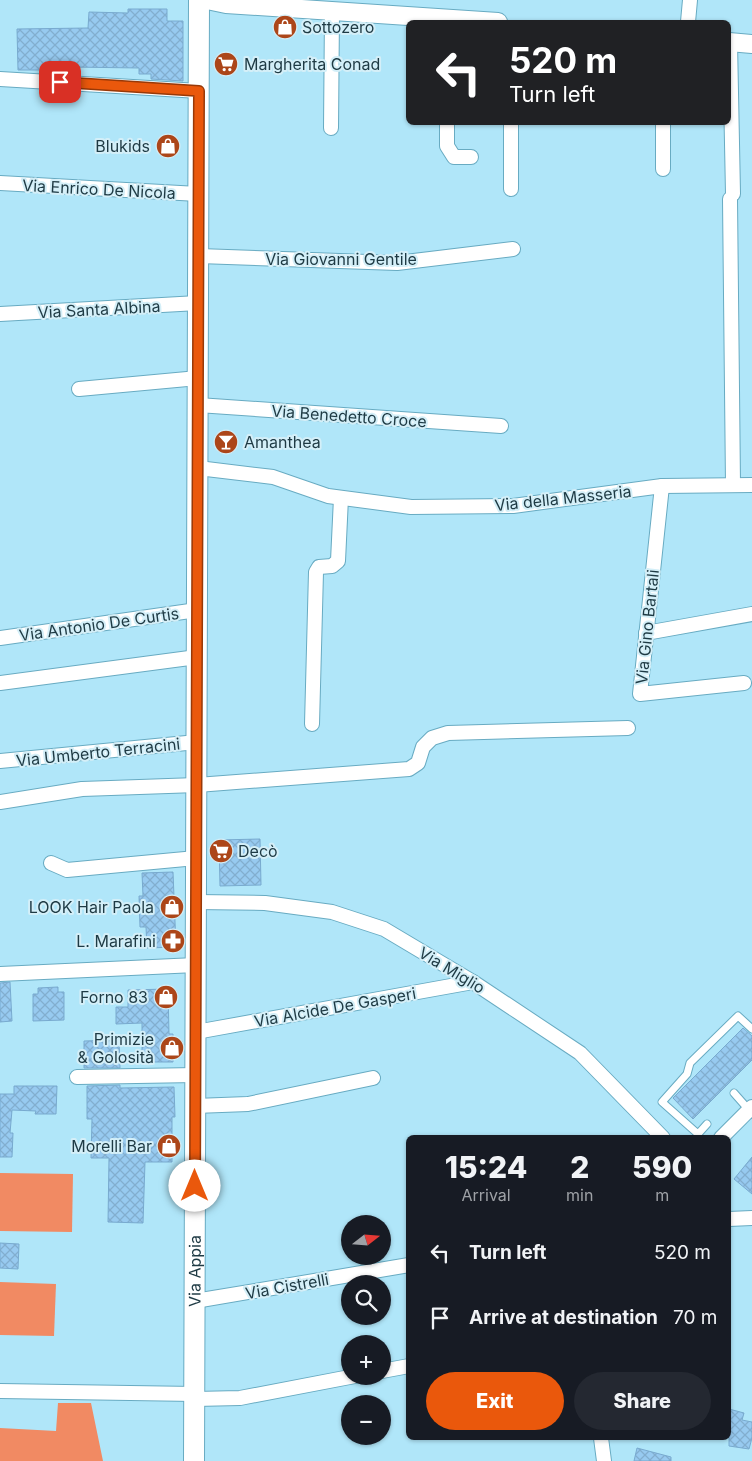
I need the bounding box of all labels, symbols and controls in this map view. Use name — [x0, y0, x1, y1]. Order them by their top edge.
shop icon: Sottozero — [272, 14, 298, 40]
place label: Sottozero — [302, 17, 374, 37]
text: 520 m — [509, 39, 617, 81]
icon: left — [426, 40, 491, 105]
supermarket icon: Margherita Conad — [213, 51, 239, 77]
place label: Margherita Conad — [244, 54, 380, 74]
pin — [39, 61, 81, 103]
icon: arrive — [46, 68, 74, 96]
text: Turn left — [509, 81, 595, 107]
shop icon: Blukids — [155, 133, 181, 159]
place label: Blukids — [95, 136, 150, 156]
street label: Via Enrico De Nicola — [22, 175, 176, 203]
street label: Via Giovanni Gentile — [265, 249, 417, 269]
street label: Via Santa Albina — [37, 296, 161, 322]
street label: Via Benedetto Croce — [271, 401, 427, 431]
bar icon: Amanthea — [213, 429, 239, 455]
place label: Amanthea — [244, 432, 321, 452]
street label: Via della Masseria — [494, 481, 632, 515]
street label: Via Gino Bartali — [631, 569, 663, 685]
street label: Via Antonio De Curtis — [18, 603, 180, 645]
street label: Via Umberto Terracini — [15, 733, 181, 771]
supermarket icon: Decò — [208, 838, 234, 864]
place label: Decò — [238, 841, 278, 861]
shop icon: LOOK Hair Paola — [159, 894, 185, 920]
place label: LOOK Hair Paola — [29, 897, 154, 917]
pharmacy icon: L. Marafini — [160, 928, 186, 954]
place label: L. Marafini — [76, 931, 156, 951]
street label: Via Miglio — [415, 942, 489, 998]
street label: Via Alcide De Gasperi — [253, 983, 417, 1031]
shop icon: Forno 83 — [153, 984, 179, 1010]
place label: Forno 83 — [80, 987, 148, 1007]
place label: Primizie & Golosità — [78, 1029, 154, 1067]
shop icon: Primizie & Golosità — [159, 1035, 185, 1061]
shop icon: Morelli Bar — [156, 1133, 182, 1159]
place label: Morelli Bar — [71, 1136, 152, 1156]
text: 15:24 — [445, 1149, 527, 1185]
text: 2 — [570, 1149, 589, 1185]
text: 590 — [632, 1149, 692, 1185]
position arrow — [168, 1159, 220, 1211]
text: Arrival — [461, 1185, 511, 1205]
text: min — [566, 1185, 593, 1205]
text: m — [655, 1185, 669, 1205]
north arrow — [341, 1215, 391, 1265]
map controls — [341, 1215, 391, 1445]
street label: Via Appia — [185, 1235, 205, 1307]
icon: left — [426, 1239, 454, 1267]
text: Turn left — [469, 1241, 547, 1264]
text: 520 m — [654, 1241, 711, 1264]
street label: Via Cistrelli — [244, 1269, 330, 1303]
button: search — [341, 1275, 391, 1325]
icon: arrive — [426, 1304, 454, 1332]
text: Arrive at destination — [469, 1306, 658, 1329]
text: 70 m — [673, 1306, 717, 1329]
button: + — [341, 1335, 391, 1385]
button: Exit — [426, 1372, 564, 1430]
button: Share — [574, 1372, 711, 1430]
button: − — [341, 1395, 391, 1445]

